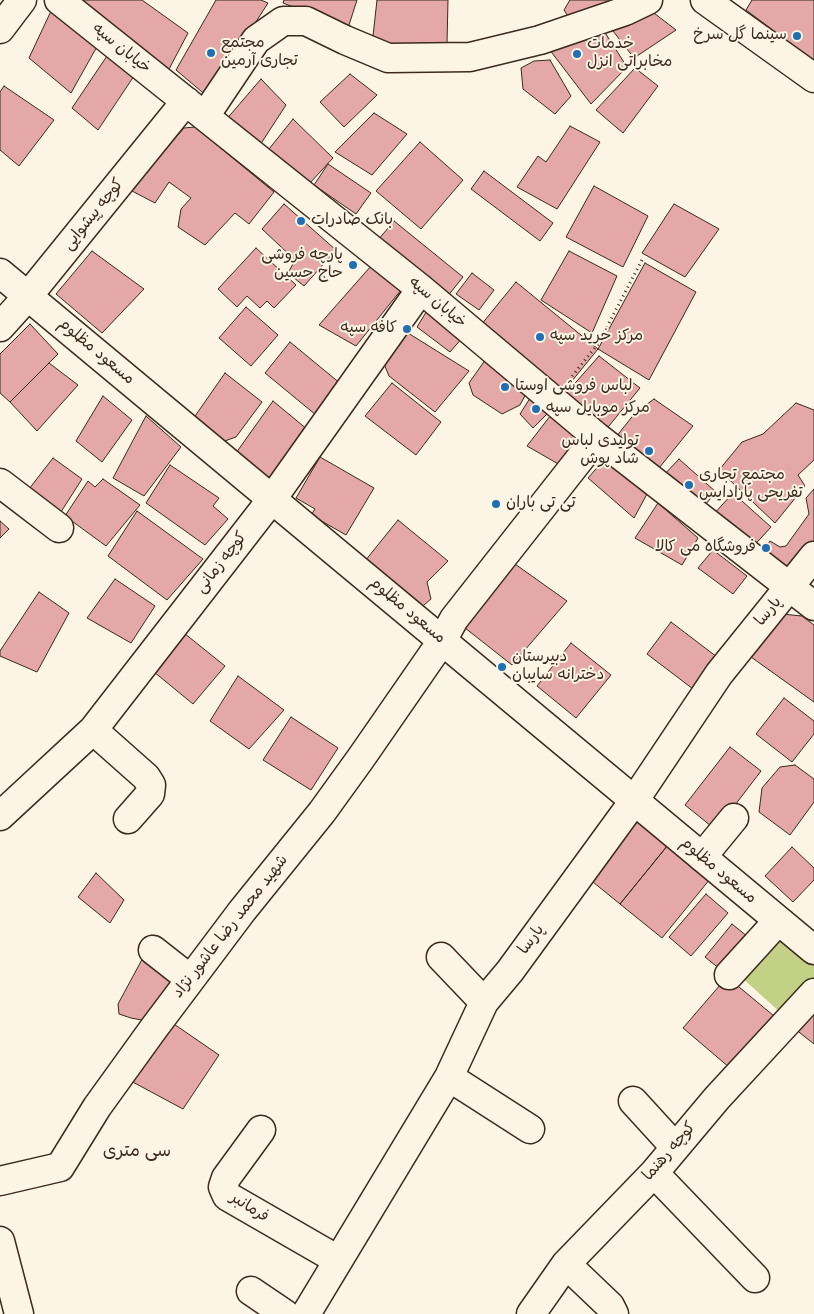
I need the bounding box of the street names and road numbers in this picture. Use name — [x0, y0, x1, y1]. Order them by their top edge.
street label: خیابان سپه — [88, 20, 154, 78]
street label: کوچه پیشوایی — [59, 175, 129, 255]
street label: خیابان سپه — [404, 273, 470, 333]
street label: مسعود مظلوم — [54, 315, 138, 389]
street label: کوچه زمانی — [192, 528, 252, 598]
street label: مسعود مظلوم — [365, 574, 449, 648]
street label: پارسا — [751, 594, 787, 630]
street label: مسعود مظلوم — [676, 834, 760, 908]
street label: شهید محمد رضا عاشور نژاد — [169, 852, 293, 1002]
street label: پارسا — [515, 921, 549, 959]
street label: کوچه رهنما — [639, 1119, 701, 1185]
street label: فرمانبر — [226, 1189, 272, 1227]

